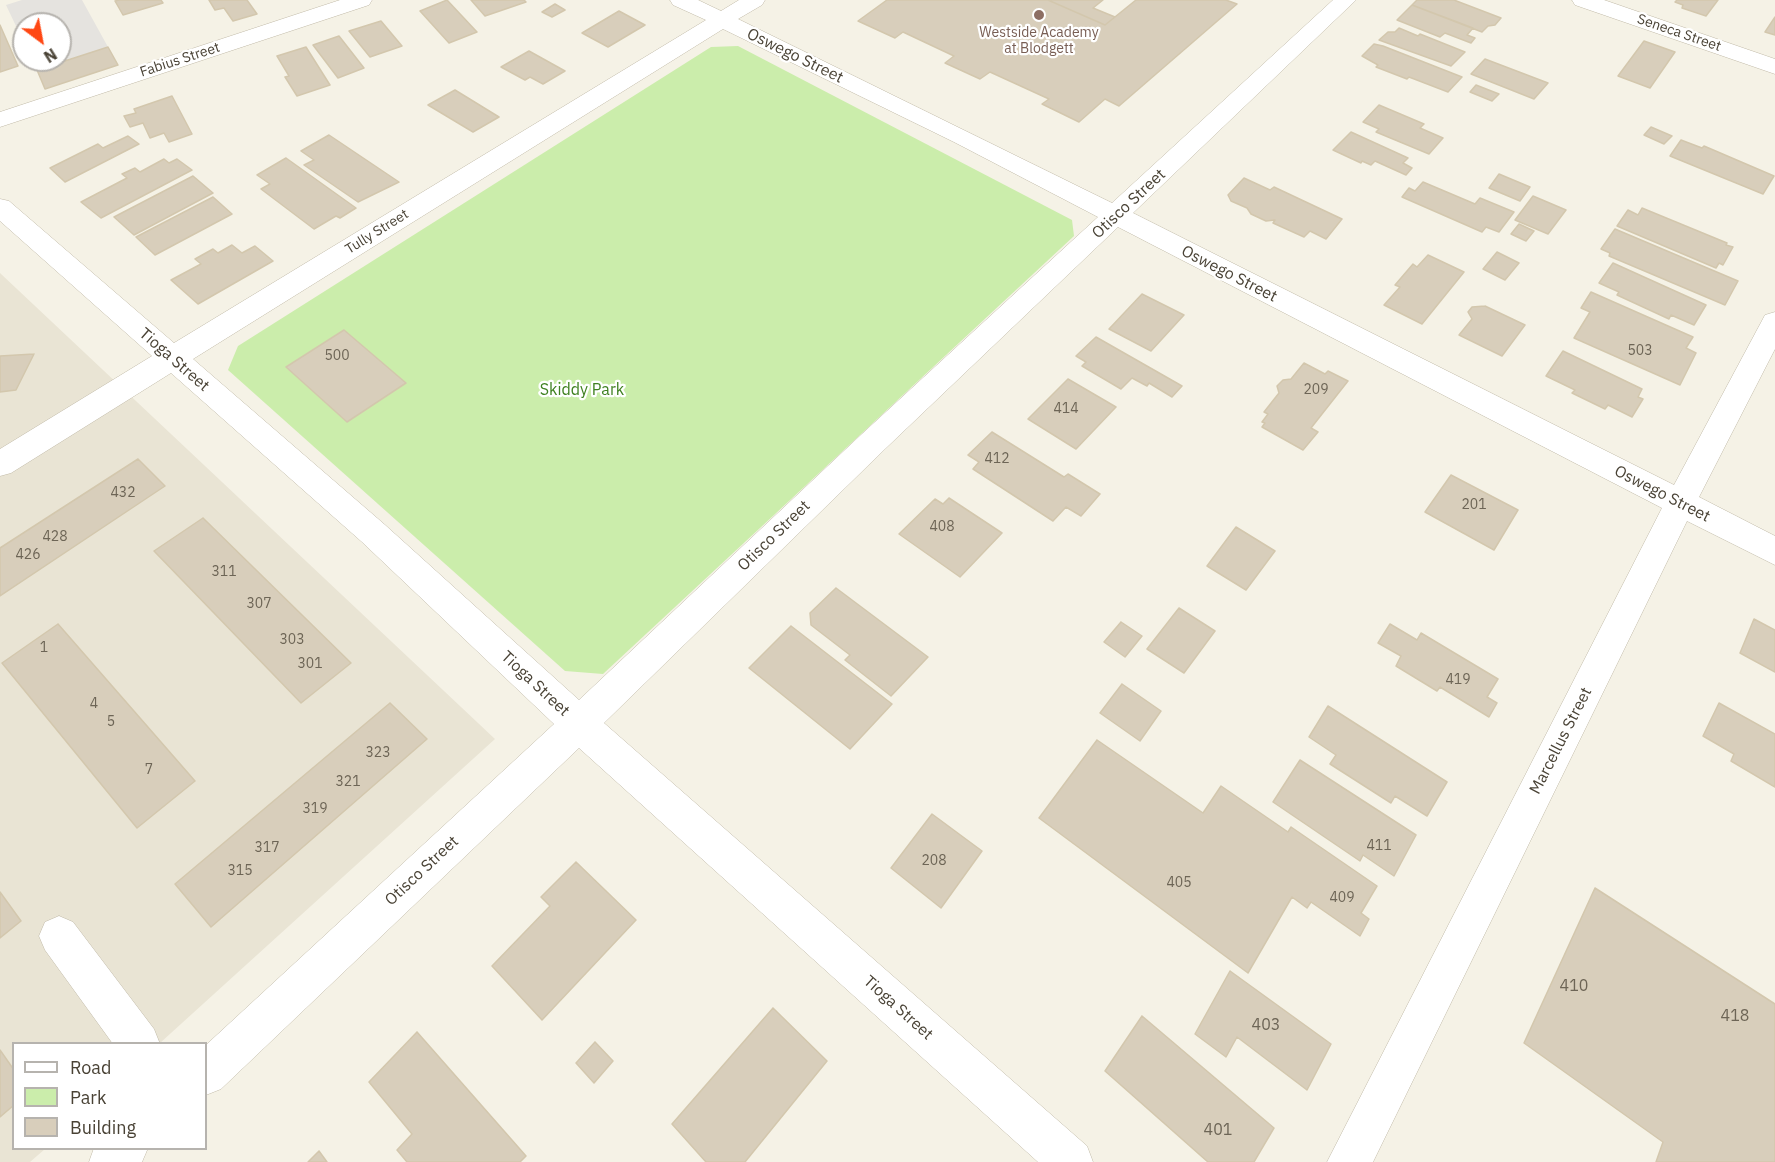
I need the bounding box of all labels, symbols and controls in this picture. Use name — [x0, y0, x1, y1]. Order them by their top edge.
marker: Westside Academy at Blodgett — [1032, 8, 1046, 22]
street label: Seneca Street — [1635, 11, 1723, 55]
north arrow — [12, 12, 72, 72]
street label: Oswego Street — [744, 24, 846, 88]
place label: Westside Academy at Blodgett — [979, 25, 1099, 57]
street label: Fabius Street — [138, 39, 222, 81]
text: N — [40, 44, 61, 67]
street label: Otisco Street — [1088, 165, 1170, 243]
street label: Tully Street — [342, 206, 412, 258]
street label: Oswego Street — [1178, 242, 1280, 306]
street label: Tioga Street — [135, 324, 213, 396]
house number: 503 — [1627, 343, 1653, 359]
house number: 500 — [324, 348, 350, 364]
park label: Skiddy Park — [540, 380, 624, 400]
house number: 209 — [1303, 382, 1329, 398]
house number: 414 — [1053, 401, 1079, 417]
house number: 412 — [984, 451, 1010, 467]
street label: Oswego Street — [1611, 462, 1713, 526]
house number: 432 — [110, 485, 136, 501]
street label: Otisco Street — [734, 497, 814, 575]
house number: 201 — [1461, 497, 1487, 513]
house number: 408 — [929, 519, 955, 535]
house number: 428 — [42, 529, 68, 545]
house number: 426 — [15, 547, 41, 563]
house number: 311 — [211, 564, 237, 580]
house number: 307 — [246, 596, 272, 612]
house number: 303 — [279, 632, 305, 648]
house number: 1 — [40, 640, 48, 656]
street label: Tioga Street — [497, 647, 573, 721]
house number: 301 — [297, 656, 323, 672]
house number: 419 — [1445, 672, 1471, 688]
street label: Marcellus Street — [1526, 684, 1596, 798]
house number: 4 — [90, 696, 98, 712]
house number: 5 — [107, 714, 115, 730]
house number: 323 — [365, 745, 391, 761]
house number: 7 — [145, 762, 153, 778]
house number: 321 — [335, 774, 361, 790]
house number: 319 — [302, 801, 328, 817]
street label: Otisco Street — [381, 832, 463, 910]
house number: 411 — [1366, 838, 1392, 854]
house number: 317 — [254, 840, 280, 856]
house number: 208 — [921, 853, 947, 869]
house number: 315 — [227, 863, 253, 879]
house number: 405 — [1166, 875, 1192, 891]
house number: 409 — [1329, 890, 1355, 906]
street label: Tioga Street — [859, 972, 937, 1044]
house number: 410 — [1560, 976, 1588, 996]
house number: 418 — [1721, 1006, 1749, 1026]
house number: 403 — [1252, 1015, 1280, 1035]
legend — [12, 1042, 207, 1150]
text: Road — [70, 1056, 111, 1079]
text: Park — [70, 1086, 106, 1109]
text: Building — [70, 1116, 136, 1139]
house number: 401 — [1204, 1120, 1232, 1140]

